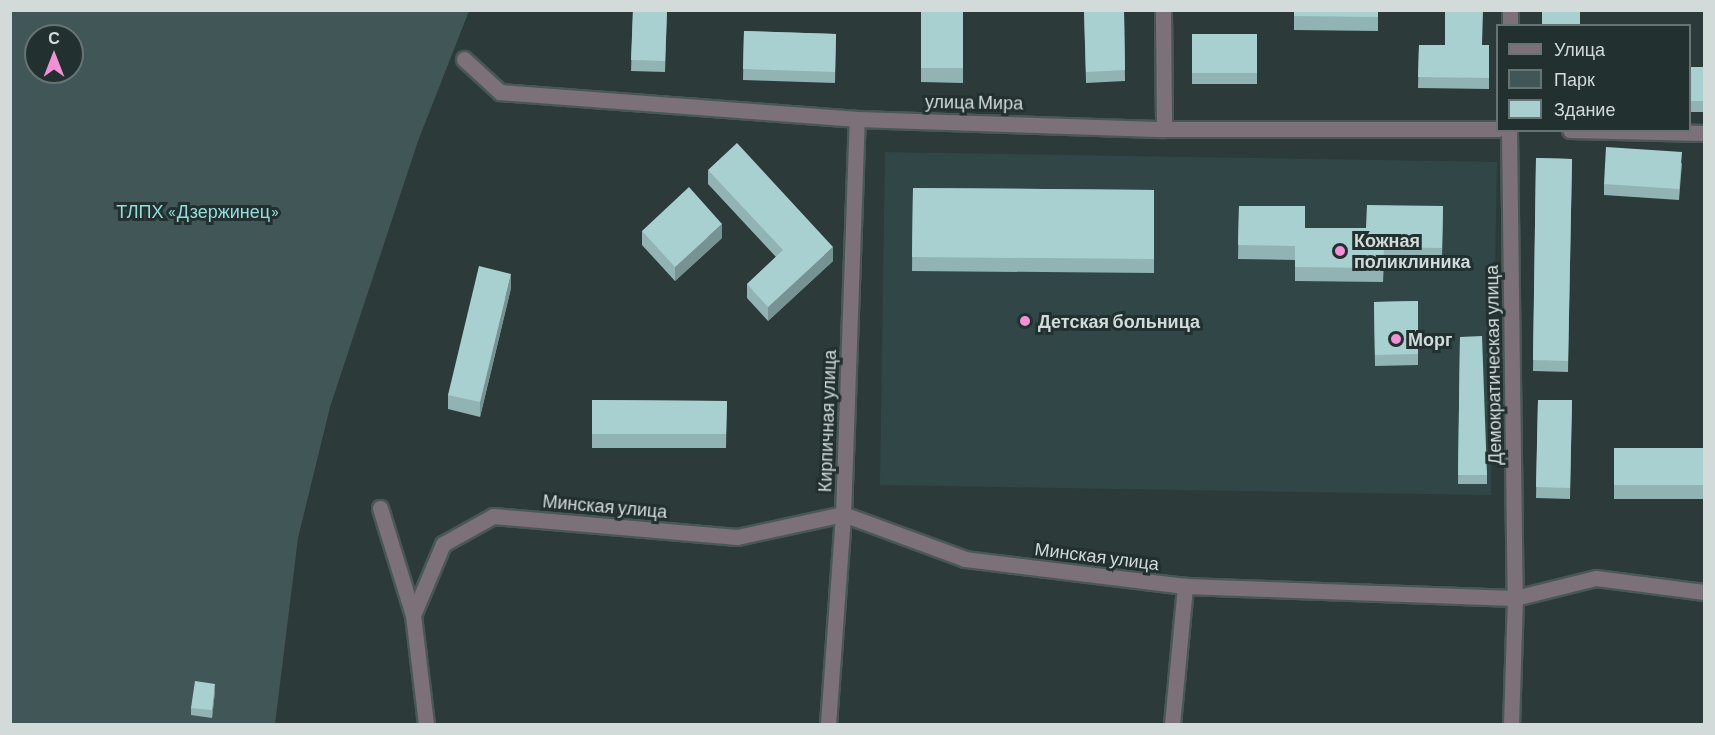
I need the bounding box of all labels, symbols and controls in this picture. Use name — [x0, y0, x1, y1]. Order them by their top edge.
north arrow — [24, 24, 84, 84]
legend — [1496, 24, 1691, 132]
text: С — [48, 28, 60, 47]
text: Улица — [1554, 38, 1605, 60]
text: Парк — [1554, 68, 1595, 90]
street label: улица Мира — [925, 90, 1023, 114]
text: Здание — [1554, 98, 1615, 120]
park label: ТЛПХ «Дзержинец» — [116, 200, 280, 222]
place label: Кожная поликлиника — [1354, 230, 1471, 272]
marker: Кожная поликлиника — [1331, 242, 1349, 260]
street label: Демократическая улица — [1480, 265, 1506, 465]
place label: Детская больница — [1038, 310, 1200, 332]
marker: Детская больница — [1016, 312, 1034, 330]
place label: Морг — [1408, 328, 1452, 350]
marker: Морг — [1389, 332, 1403, 346]
street label: Кирпичная улица — [814, 349, 840, 493]
street label: Минская улица — [542, 490, 668, 522]
street label: Минская улица — [1034, 538, 1160, 574]

